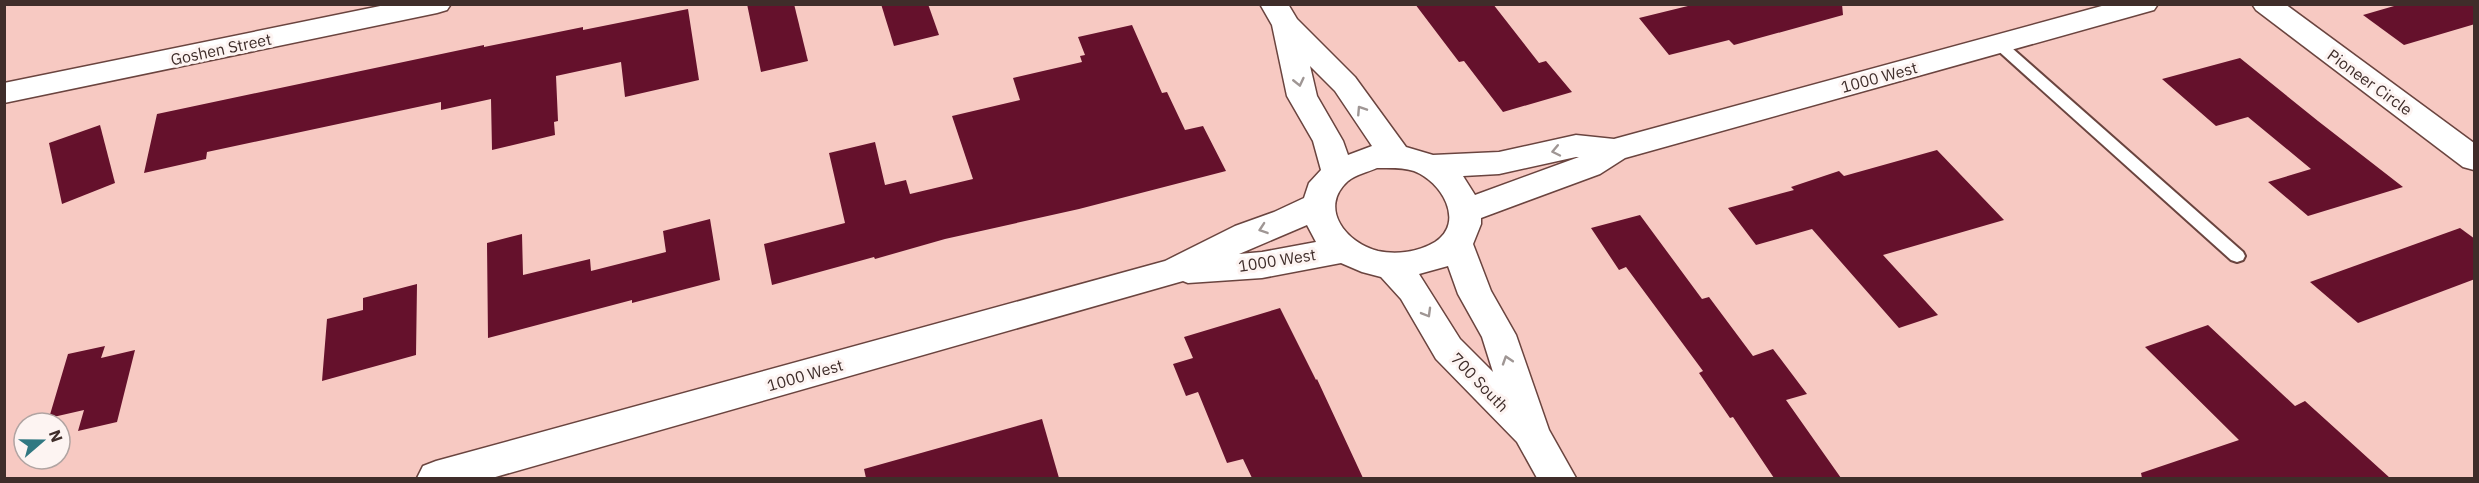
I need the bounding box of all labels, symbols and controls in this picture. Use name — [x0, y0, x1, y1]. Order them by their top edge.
street label: Goshen Street — [169, 29, 273, 69]
street label: Pioneer Circle — [2324, 45, 2416, 120]
street label: 1000 West — [1839, 57, 1919, 97]
one-way arrow — [1292, 76, 1305, 86]
one-way arrow — [1357, 105, 1368, 116]
one-way arrow — [1551, 143, 1561, 156]
one-way arrow — [1258, 222, 1269, 235]
street label: 1000 West — [1237, 244, 1317, 276]
one-way arrow — [1420, 307, 1431, 317]
street label: 700 South — [1447, 348, 1513, 416]
street label: 1000 West — [765, 355, 845, 395]
one-way arrow — [1502, 355, 1514, 366]
north arrow — [12, 411, 72, 471]
text: N — [45, 427, 67, 445]

